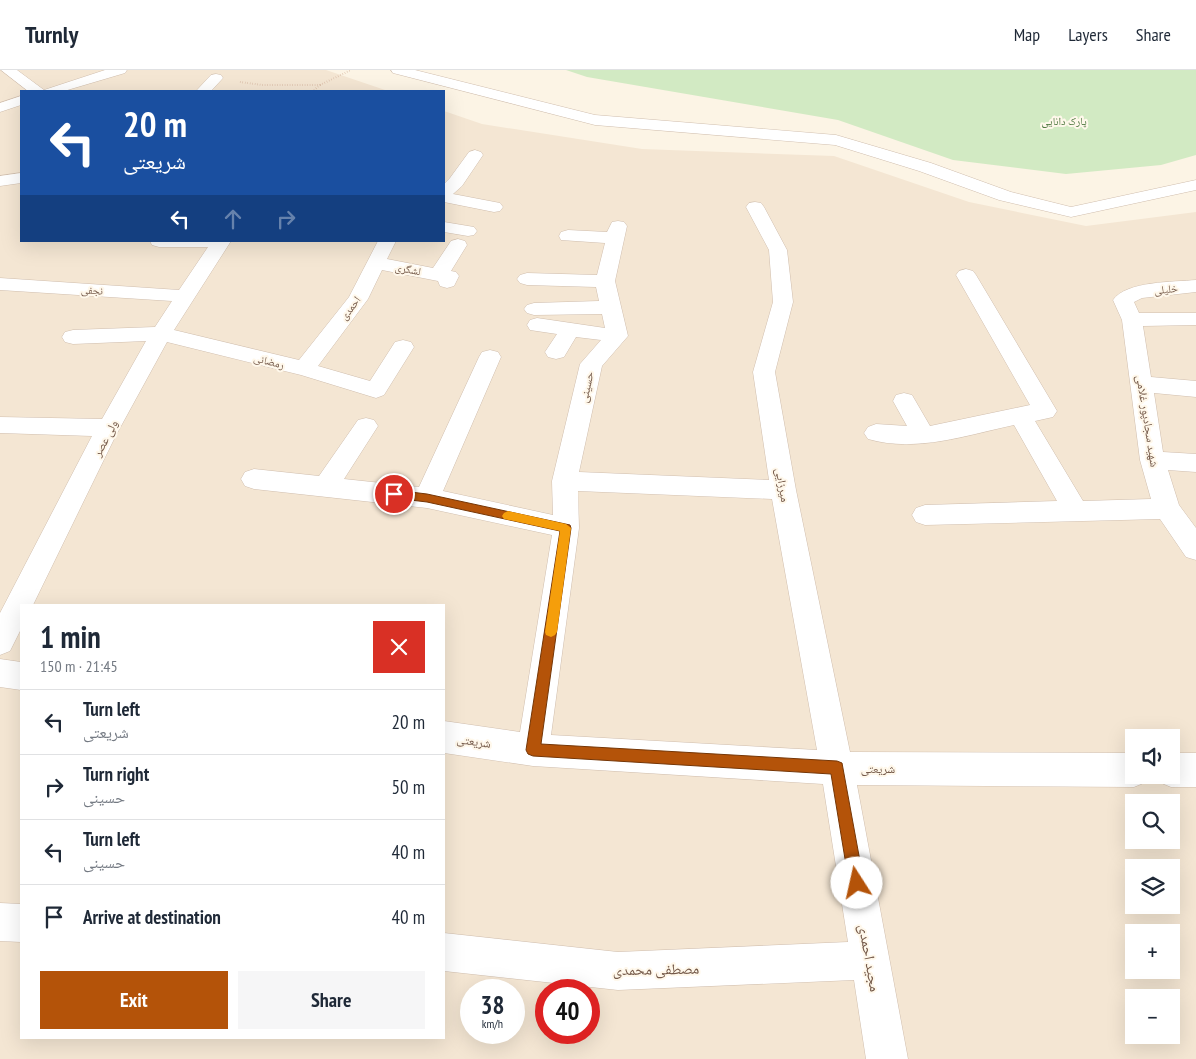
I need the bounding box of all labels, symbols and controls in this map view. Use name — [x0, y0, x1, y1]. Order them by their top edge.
text: Turnly — [25, 19, 78, 50]
text: Map — [1014, 23, 1040, 46]
text: Layers — [1068, 23, 1108, 46]
text: Share — [1136, 23, 1171, 46]
text: 20 m — [123, 101, 187, 147]
icon: left — [40, 110, 105, 175]
park label: پارک دانایی — [1041, 114, 1087, 128]
text: شریعتی — [123, 147, 186, 175]
icon: left — [166, 205, 194, 233]
icon: ahead — [219, 205, 247, 233]
icon: right — [272, 205, 300, 233]
street label: لشگری — [394, 260, 422, 278]
street label: خلیلی — [1153, 281, 1179, 297]
street label: نجفی — [80, 282, 104, 298]
street label: احمدی — [337, 293, 363, 323]
street label: رمضانی — [252, 350, 286, 372]
street label: حسینی — [575, 370, 597, 404]
street label: شهید سجادپور غلامی — [1133, 374, 1163, 468]
street label: ولی عصر — [89, 417, 121, 460]
street label: میرزایی — [772, 467, 793, 503]
pin — [373, 473, 415, 515]
icon: arrive — [380, 480, 408, 508]
text: 1 min — [40, 617, 101, 656]
button: close — [373, 621, 425, 673]
text: 150 m · 21:45 — [40, 656, 118, 676]
text: Turn left — [83, 697, 140, 721]
icon: left — [40, 708, 68, 736]
text: 20 m — [392, 710, 425, 734]
text: شریعتی — [83, 722, 129, 742]
map controls — [1125, 729, 1180, 1044]
button: sound — [1125, 729, 1180, 784]
street label: شریعتی — [456, 731, 492, 751]
street label: شریعتی — [861, 761, 895, 776]
text: Turn right — [83, 762, 149, 786]
icon: right — [40, 773, 68, 801]
text: 50 m — [392, 775, 425, 799]
text: حسینی — [83, 787, 125, 807]
button: search — [1125, 794, 1180, 849]
text: Turn left — [83, 827, 140, 851]
icon: left — [40, 838, 68, 866]
text: 40 m — [392, 840, 425, 864]
text: حسینی — [83, 852, 125, 872]
position arrow — [830, 856, 882, 908]
button: layers — [1125, 859, 1180, 914]
icon: arrive — [40, 903, 68, 931]
text: Arrive at destination — [83, 905, 221, 929]
text: 40 m — [392, 905, 425, 929]
street label: مجید احمدی — [854, 923, 885, 994]
button: + — [1125, 924, 1180, 979]
street label: مصطفی محمدی — [613, 959, 700, 980]
button: Exit — [40, 971, 228, 1029]
button: Share — [238, 971, 425, 1029]
speed limit sign: 40 — [535, 979, 600, 1044]
text: 38 — [481, 989, 504, 1021]
button: − — [1125, 989, 1180, 1044]
text: km/h — [482, 1016, 503, 1031]

